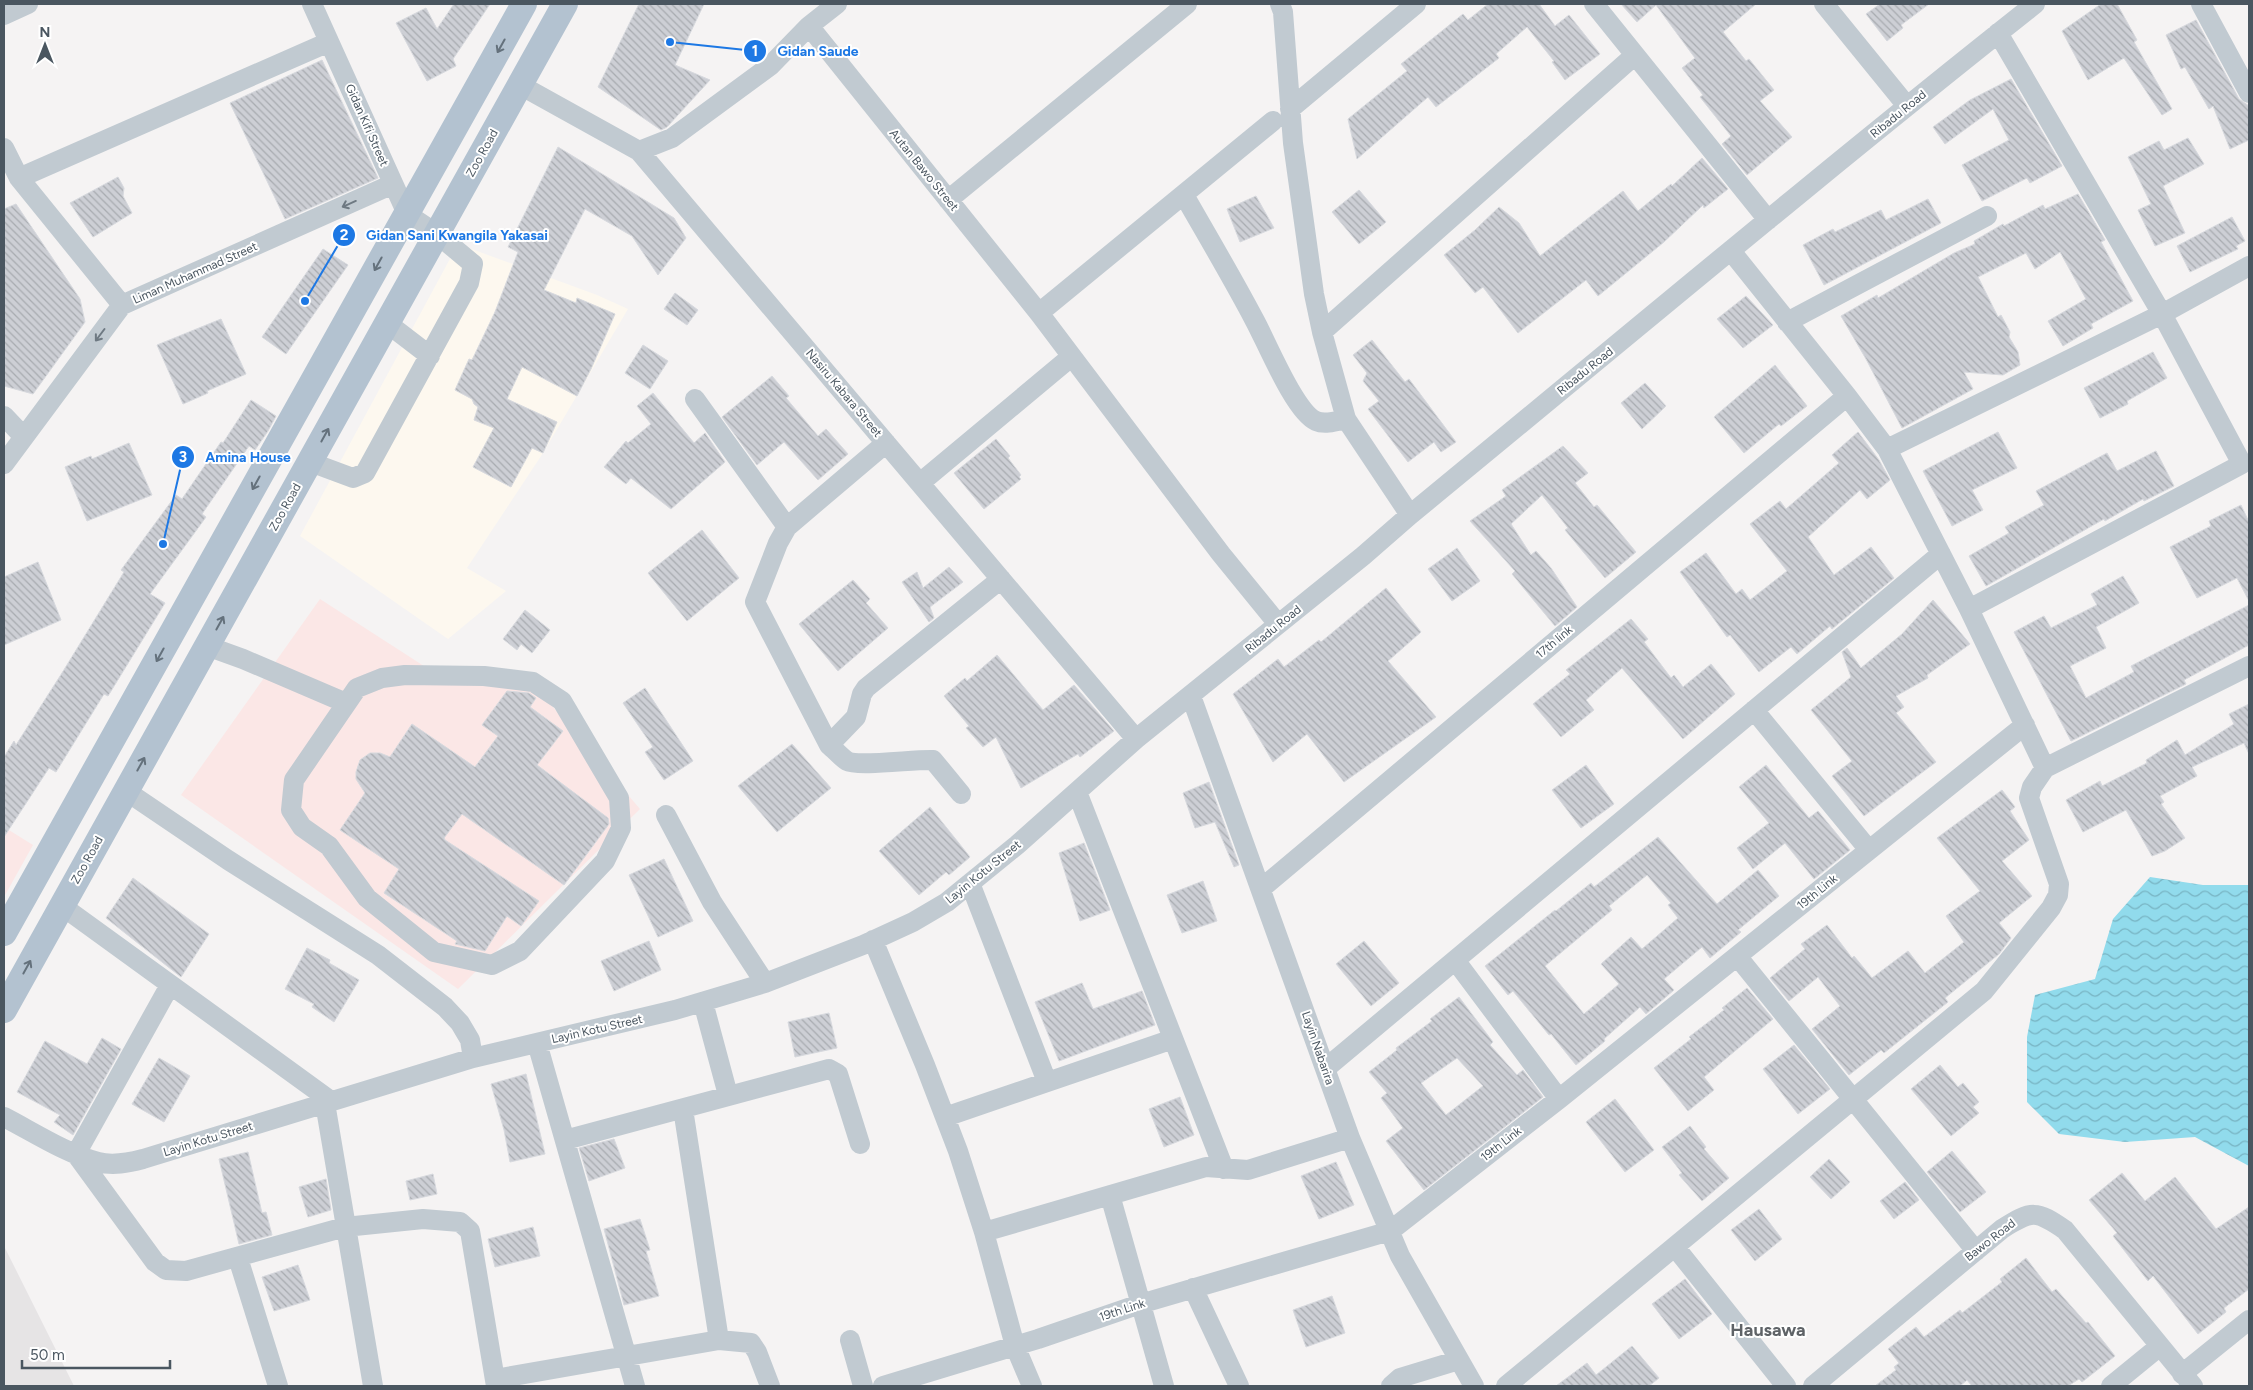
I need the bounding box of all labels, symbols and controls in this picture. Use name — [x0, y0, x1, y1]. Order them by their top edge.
north arrow — [20, 20, 70, 70]
text: N — [40, 24, 50, 41]
callout: Gidan Saude — [743, 36, 869, 65]
one-way arrow — [495, 39, 505, 53]
text: 1 — [752, 42, 758, 60]
text: Gidan Saude — [777, 43, 859, 60]
street label: Gidan Kifi Street — [343, 82, 392, 169]
street label: Ribadu Road — [1867, 87, 1929, 141]
street label: Autan Bawo Street — [887, 126, 962, 214]
street label: Zoo Road — [463, 127, 501, 179]
one-way arrow — [342, 200, 357, 209]
callout: Gidan Sani Kwangila Yakasai — [331, 221, 558, 250]
text: 2 — [340, 226, 349, 244]
text: Gidan Sani Kwangila Yakasai — [366, 227, 548, 244]
street label: Liman Muhammad Street — [131, 239, 260, 307]
one-way arrow — [373, 257, 383, 271]
one-way arrow — [95, 328, 105, 342]
street label: Ribadu Road — [1554, 344, 1616, 398]
street label: Nasiru Kabara Street — [803, 346, 885, 440]
one-way arrow — [320, 427, 330, 442]
callout: Amina House — [170, 443, 301, 472]
text: 3 — [179, 448, 187, 466]
text: Amina House — [205, 449, 291, 466]
one-way arrow — [251, 475, 261, 489]
street label: Zoo Road — [266, 481, 304, 533]
street label: Ribadu Road — [1242, 602, 1304, 656]
one-way arrow — [215, 615, 225, 630]
street label: 17th link — [1533, 623, 1575, 661]
one-way arrow — [154, 647, 164, 661]
one-way arrow — [136, 758, 146, 772]
street label: Zoo Road — [68, 834, 106, 886]
street label: Layin Kotu Street — [942, 837, 1024, 907]
street label: 19th Link — [1794, 872, 1840, 912]
one-way arrow — [23, 961, 33, 975]
street label: Layin Nabarira — [1299, 1010, 1337, 1086]
street label: Layin Kotu Street — [550, 1012, 644, 1046]
street label: Layin Kotu Street — [161, 1119, 255, 1159]
street label: 19th Link — [1478, 1124, 1524, 1164]
street label: Bawo Road — [1962, 1216, 2018, 1264]
street label: 19th Link — [1097, 1296, 1147, 1324]
district label: Hausawa — [1730, 1319, 1806, 1341]
scale bar — [22, 1338, 170, 1370]
text: 50 m — [30, 1346, 65, 1364]

